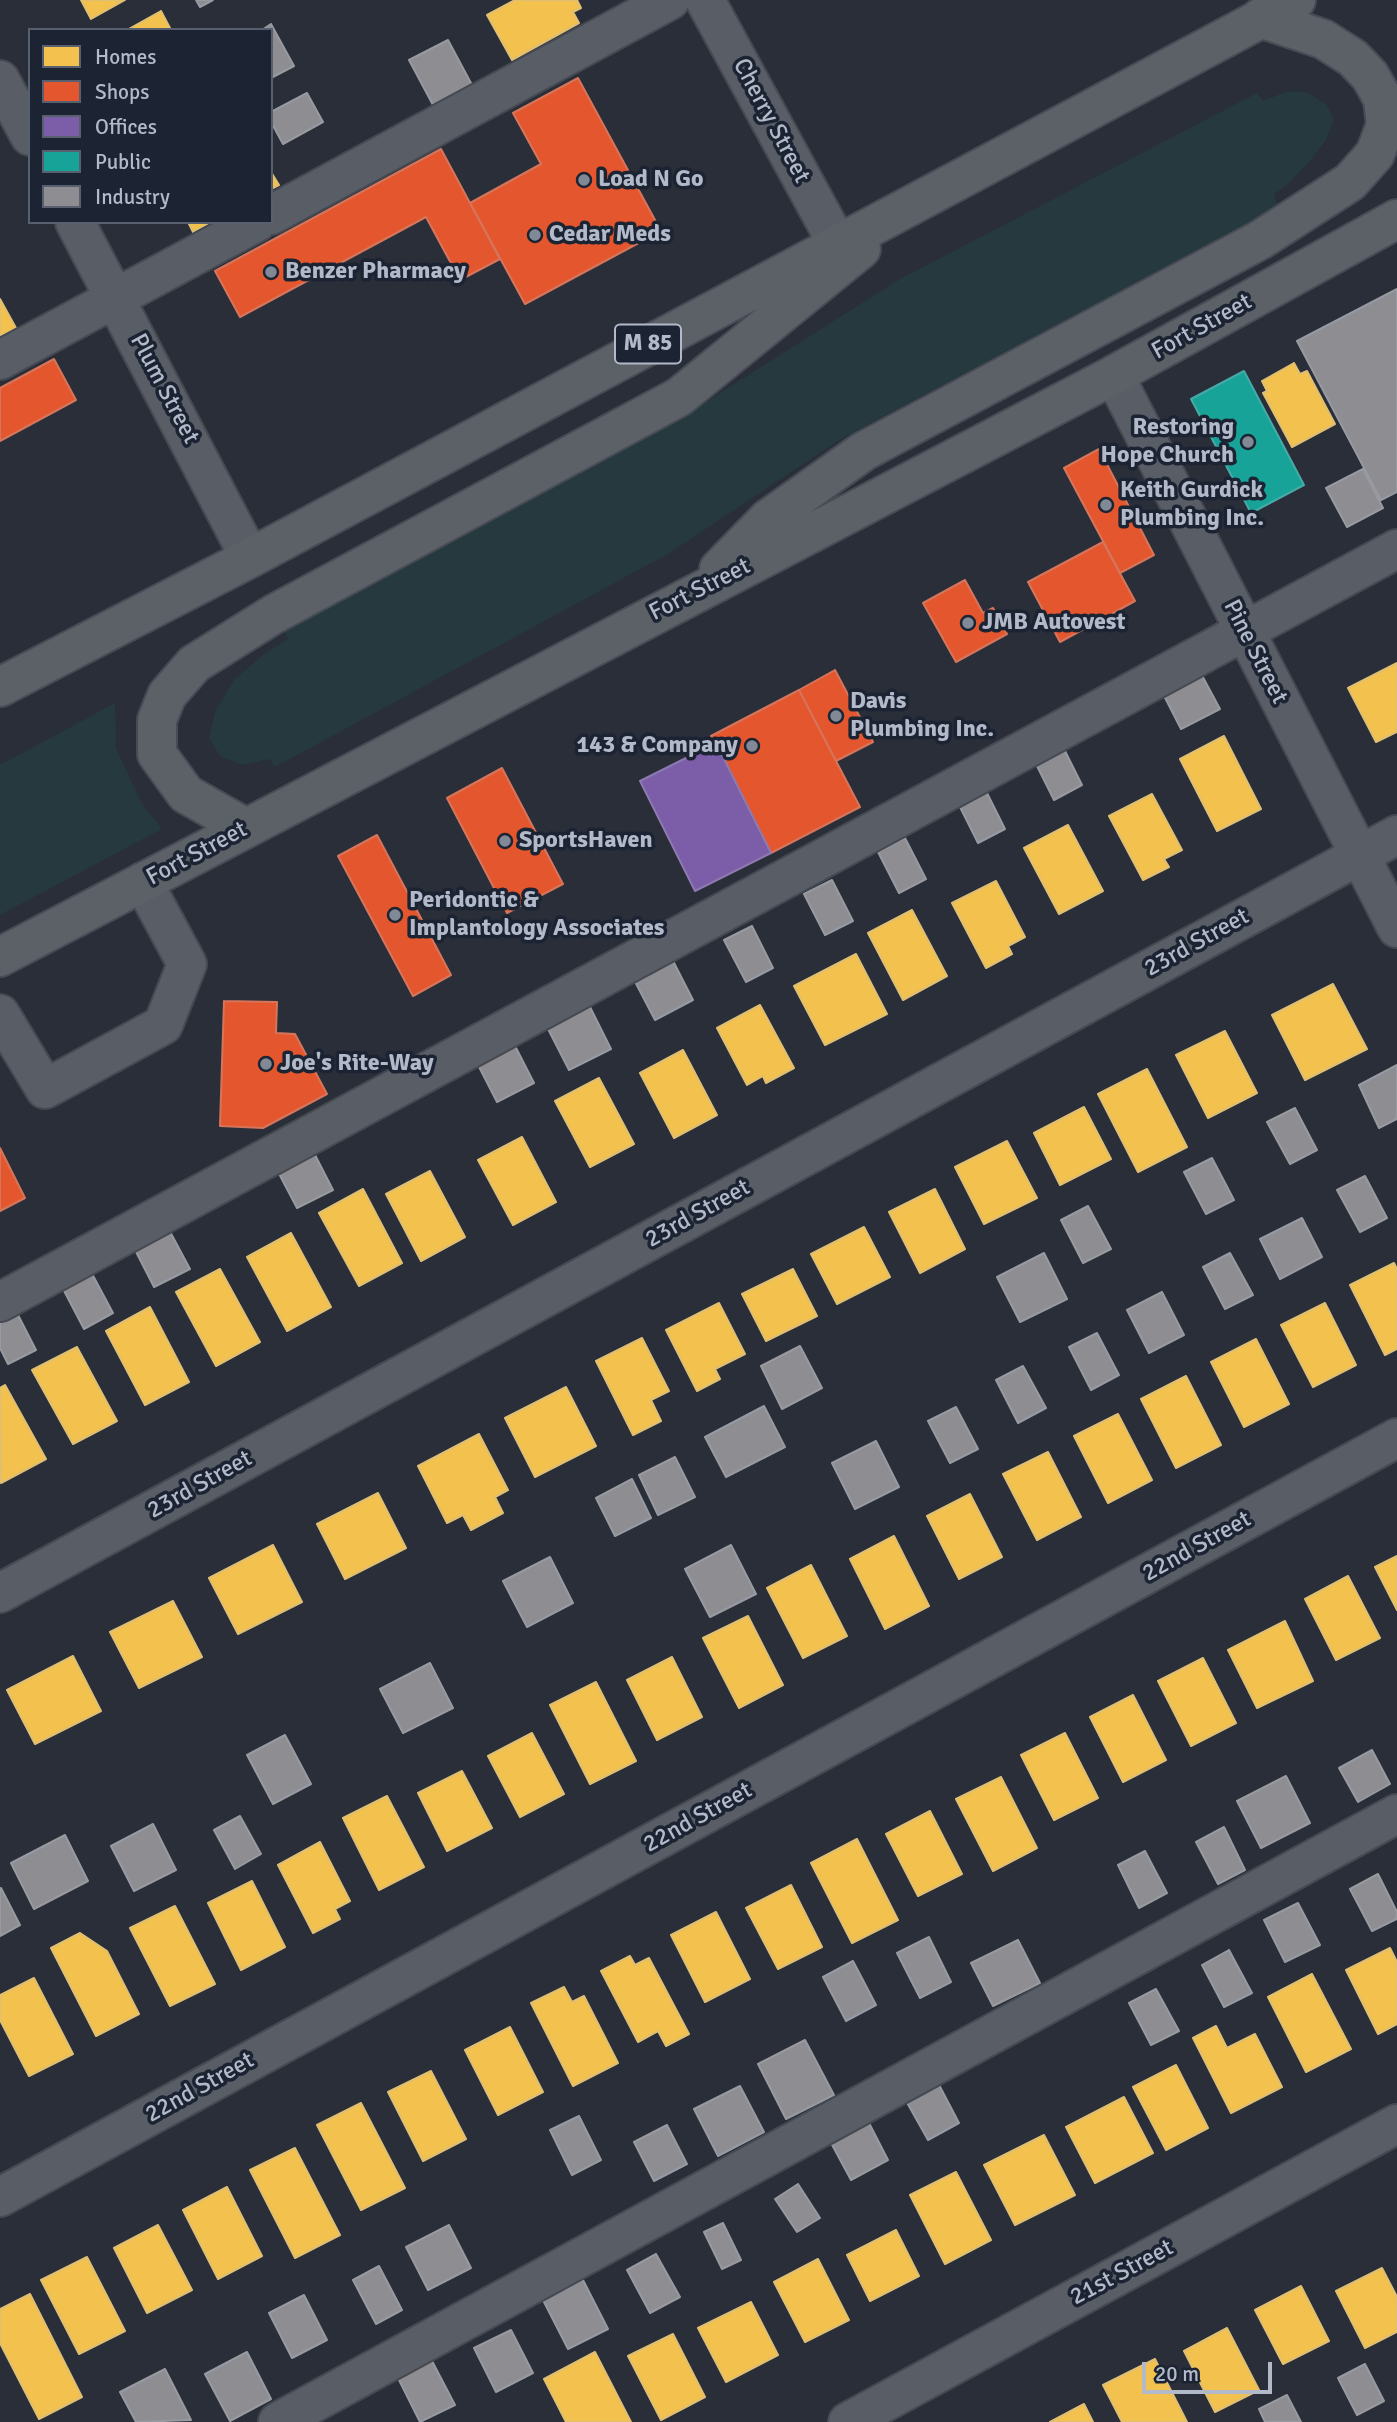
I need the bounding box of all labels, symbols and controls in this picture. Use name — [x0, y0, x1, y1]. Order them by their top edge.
legend — [28, 28, 273, 224]
text: Homes — [95, 44, 157, 70]
street label: Cherry Street — [726, 54, 816, 188]
text: Shops — [95, 79, 149, 105]
text: Offices — [95, 114, 157, 140]
text: Public — [95, 149, 151, 175]
place label: Load N Go — [598, 166, 703, 194]
marker: Load N Go — [576, 172, 592, 188]
text: Industry — [95, 184, 170, 210]
place label: Cedar Meds — [549, 221, 671, 249]
marker: Cedar Meds — [527, 227, 543, 243]
place label: Benzer Pharmacy — [285, 258, 466, 286]
marker: Benzer Pharmacy — [263, 264, 279, 280]
street label: Fort Street — [1147, 288, 1257, 366]
road number: M 85 — [615, 324, 681, 364]
street label: Plum Street — [123, 329, 205, 449]
place label: Restoring Hope Church — [1100, 414, 1234, 470]
marker: Restoring Hope Church — [1240, 434, 1256, 450]
place label: Keith Gurdick Plumbing Inc. — [1120, 477, 1264, 533]
marker: Keith Gurdick Plumbing Inc. — [1098, 497, 1114, 513]
street label: Fort Street — [645, 552, 755, 628]
street label: Pine Street — [1217, 595, 1293, 709]
place label: JMB Autovest — [982, 609, 1125, 637]
marker: JMB Autovest — [960, 615, 976, 631]
place label: Davis Plumbing Inc. — [850, 688, 994, 744]
marker: Davis Plumbing Inc. — [828, 708, 844, 724]
place label: 143 & Company — [576, 732, 738, 760]
marker: 143 & Company — [744, 738, 760, 754]
street label: Fort Street — [142, 815, 252, 893]
place label: SportsHaven — [519, 827, 653, 855]
marker: SportsHaven — [497, 833, 513, 849]
place label: Peridontic & Implantology Associates — [409, 887, 664, 943]
street label: 23rd Street — [1140, 903, 1254, 983]
marker: Peridontic & Implantology Associates — [387, 907, 403, 923]
place label: Joe's Rite-Way — [280, 1050, 434, 1078]
marker: Joe's Rite-Way — [258, 1056, 274, 1072]
street label: 23rd Street — [641, 1174, 755, 1254]
street label: 23rd Street — [143, 1445, 257, 1525]
street label: 22nd Street — [1138, 1505, 1256, 1589]
street label: 22nd Street — [639, 1776, 757, 1860]
street label: 22nd Street — [141, 2046, 259, 2130]
street label: 21st Street — [1066, 2234, 1178, 2312]
scale bar — [1145, 2348, 1274, 2392]
text: 20 m — [1155, 2361, 1199, 2387]

